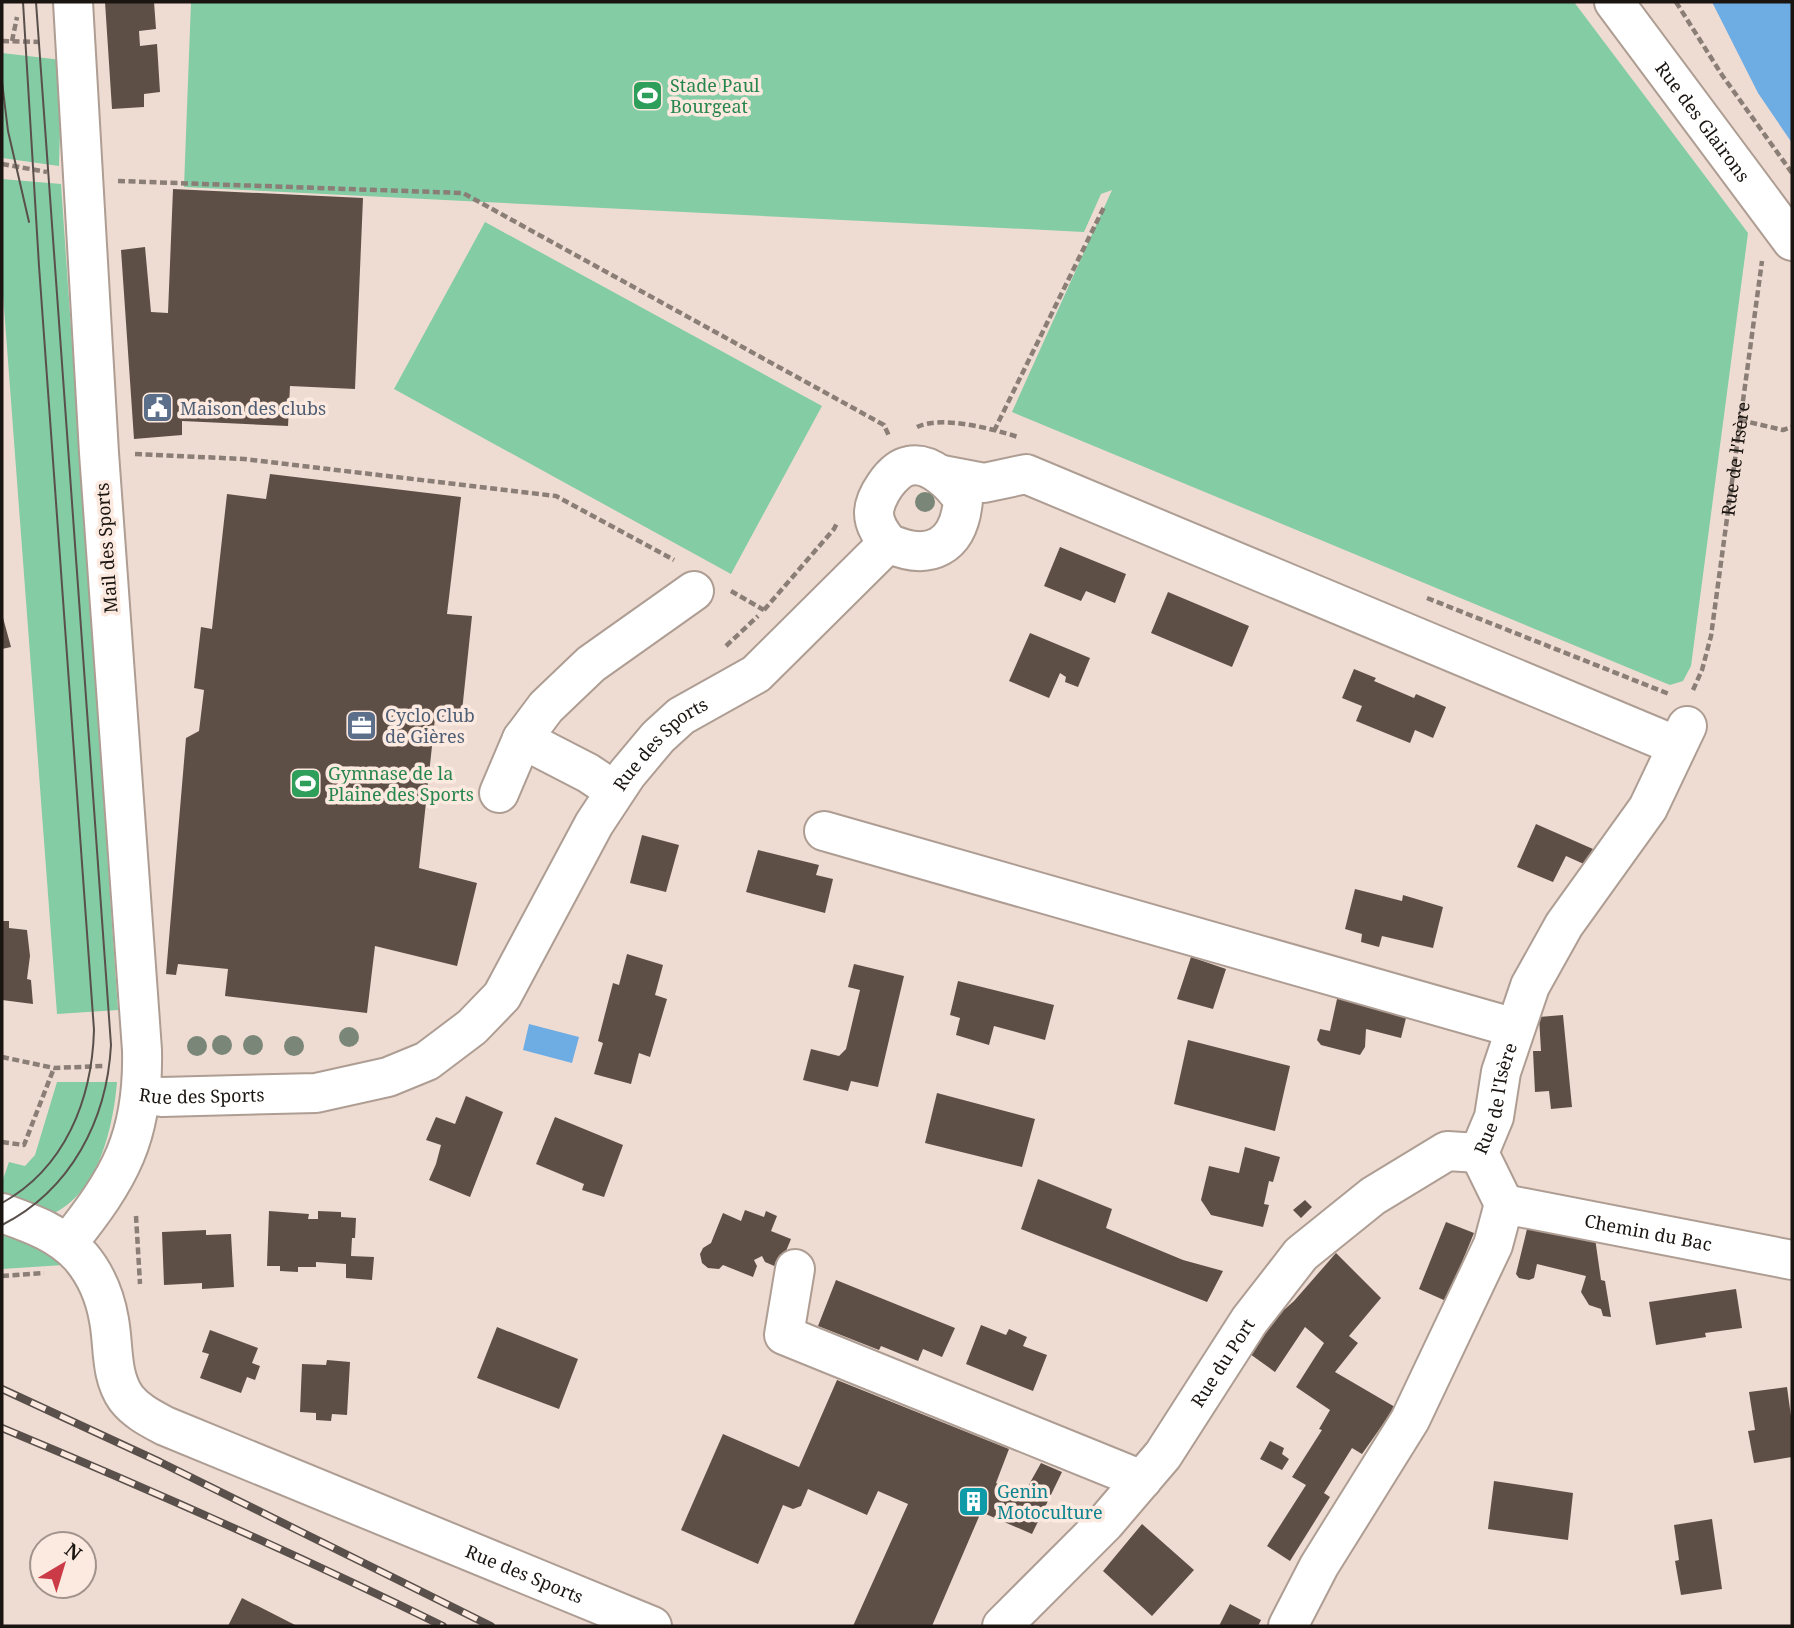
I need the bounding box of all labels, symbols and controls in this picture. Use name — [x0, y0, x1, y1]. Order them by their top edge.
street label: Rue des Glairons — [1650, 57, 1756, 186]
place label: Stade Paul Bourgeat — [670, 73, 760, 118]
sports icon: Stade Paul Bourgeat — [630, 78, 664, 112]
public building icon: Maison des clubs — [140, 391, 174, 425]
place label: Maison des clubs — [180, 396, 326, 420]
street label: Rue de l'Isère — [1715, 400, 1755, 517]
street label: Mail des Sports — [89, 482, 123, 614]
street label: Rue des Sports — [607, 692, 712, 795]
place label: Cyclo Club de Gières — [385, 703, 475, 748]
office icon: Cyclo Club de Gières — [345, 708, 379, 742]
place label: Gymnase de la Plaine des Sports — [328, 761, 474, 806]
sports icon: Gymnase de la Plaine des Sports — [288, 766, 322, 800]
street label: Rue de l'Isère — [1468, 1039, 1522, 1158]
street label: Rue des Sports — [138, 1082, 265, 1109]
street label: Chemin du Bac — [1583, 1208, 1714, 1256]
street label: Rue du Port — [1185, 1314, 1260, 1411]
place label: Genin Motoculture — [997, 1479, 1103, 1524]
building icon: Genin Motoculture — [957, 1484, 991, 1518]
north arrow — [28, 1530, 98, 1600]
text: N — [60, 1537, 87, 1566]
street label: Rue des Sports — [462, 1539, 587, 1609]

